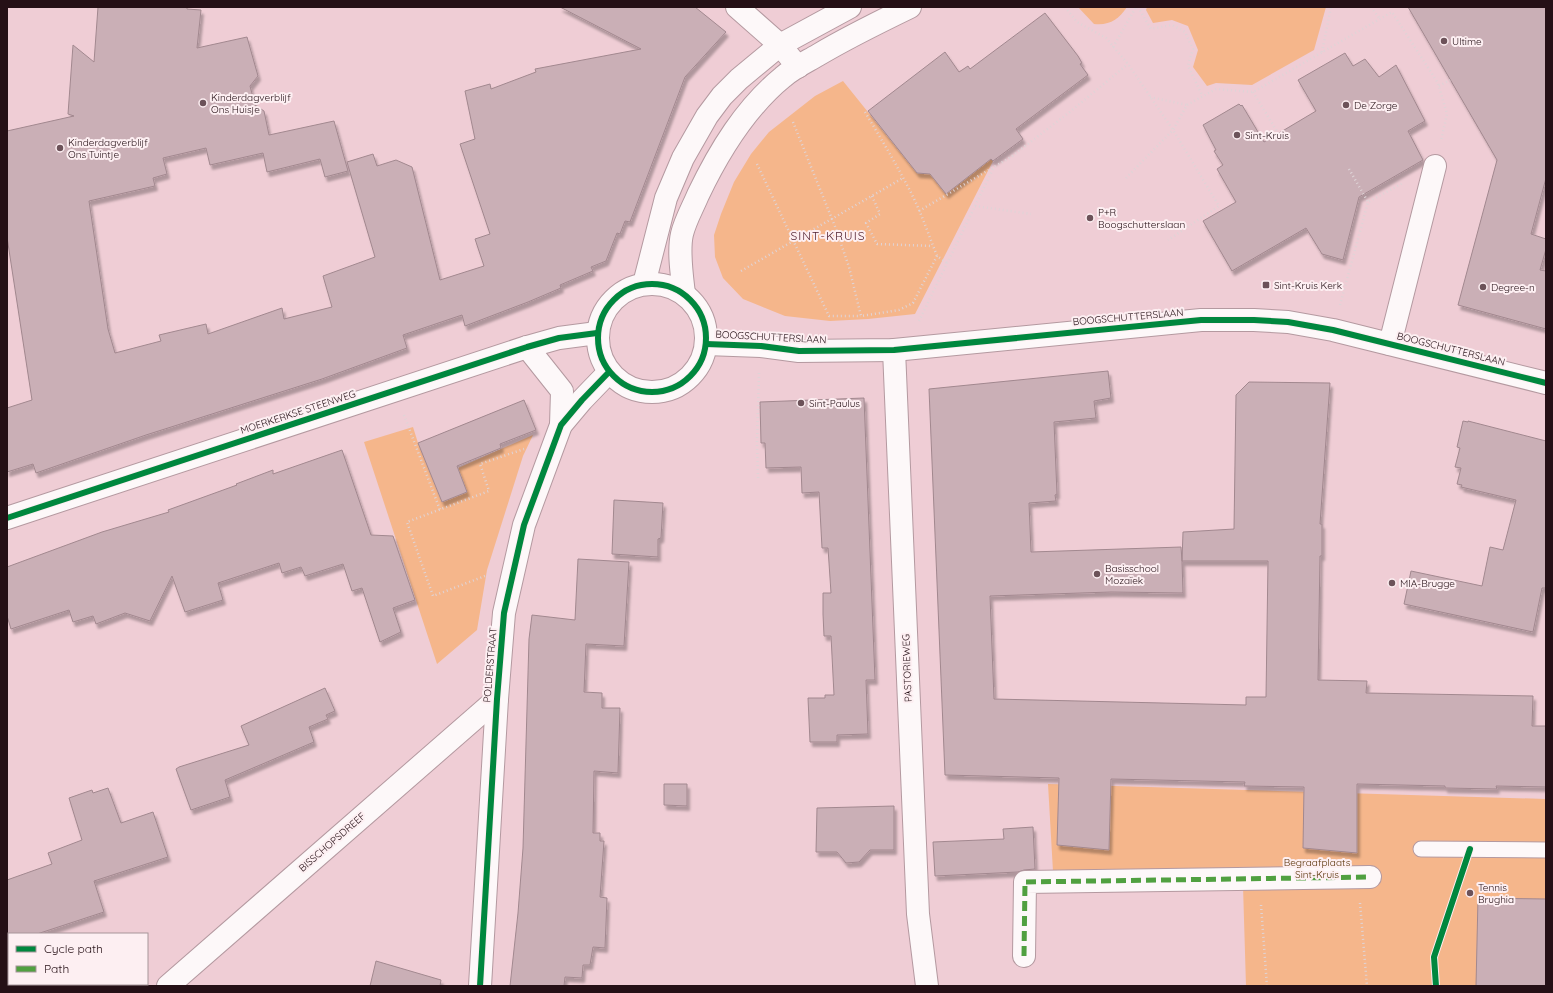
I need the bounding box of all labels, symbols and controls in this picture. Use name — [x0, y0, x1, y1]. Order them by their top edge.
place label: Ultime — [1452, 35, 1482, 48]
marker: Ultime — [1439, 36, 1449, 46]
place label: Kinderdagverblijf Ons Huisje — [211, 91, 291, 116]
marker: Kinderdagverblijf Ons Huisje — [198, 98, 208, 108]
place label: De Zorge — [1354, 99, 1398, 112]
marker: De Zorge — [1341, 100, 1351, 110]
place label: Sint-Kruis — [1245, 129, 1289, 142]
marker: Sint-Kruis — [1232, 130, 1242, 140]
place label: Kinderdagverblijf Ons Tuintje — [68, 136, 148, 161]
marker: Kinderdagverblijf Ons Tuintje — [55, 143, 65, 153]
place label: P+R Boogschutterslaan — [1098, 206, 1185, 231]
marker: P+R Boogschutterslaan — [1085, 213, 1095, 223]
district label: SINT-KRUIS — [791, 228, 865, 243]
place label: Sint-Kruis Kerk — [1274, 279, 1342, 292]
marker: Sint-Kruis Kerk — [1261, 280, 1271, 290]
place label: Degree-n — [1491, 281, 1535, 294]
marker: Degree-n — [1478, 282, 1488, 292]
street label: BOOGSCHUTTERSLAAN — [1072, 306, 1184, 328]
street label: BOOGSCHUTTERSLAAN — [715, 328, 827, 346]
street label: BOOGSCHUTTERSLAAN — [1395, 329, 1507, 369]
street label: MOERKERKSE STEENWEG — [239, 387, 357, 437]
place label: Sint-Paulus — [809, 397, 860, 410]
marker: Sint-Paulus — [796, 398, 806, 408]
place label: Basisschool Mozaïek — [1105, 562, 1159, 587]
marker: Basisschool Mozaïek — [1092, 569, 1102, 579]
place label: MIA-Brugge — [1400, 577, 1455, 590]
marker: MIA-Brugge — [1387, 578, 1397, 588]
street label: POLDERSTRAAT — [480, 627, 500, 703]
street label: PASTORIEWEG — [899, 634, 915, 702]
street label: BISSCHOPSDREEF — [296, 809, 368, 875]
park label: Begraafplaats Sint-Kruis — [1284, 856, 1351, 881]
place label: Tennis Brughia — [1478, 881, 1514, 906]
marker: Tennis Brughia — [1465, 888, 1475, 898]
legend — [8, 933, 148, 985]
text: Cycle path — [44, 941, 103, 956]
text: Path — [44, 961, 69, 976]

